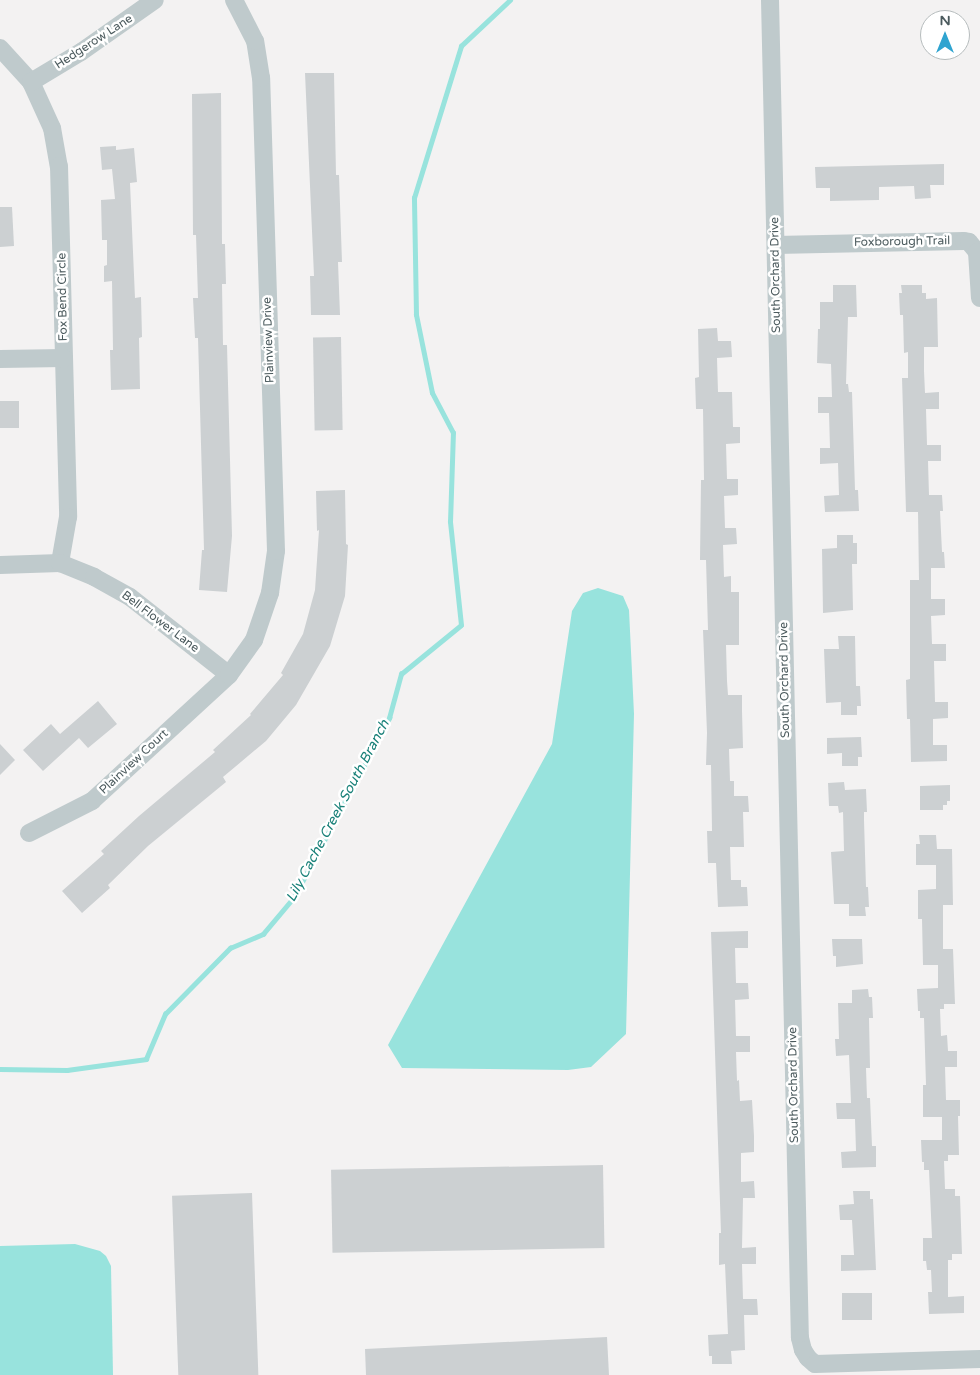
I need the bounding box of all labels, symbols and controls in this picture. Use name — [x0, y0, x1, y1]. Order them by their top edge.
north arrow — [920, 10, 970, 60]
street label: Hedgerow Lane — [52, 12, 136, 72]
text: N — [939, 12, 951, 29]
street label: South Orchard Drive — [768, 217, 784, 333]
street label: Foxborough Trail — [854, 234, 950, 250]
street label: Fox Bend Circle — [55, 253, 71, 341]
street label: Plainview Drive — [260, 297, 278, 383]
street label: Bell Flower Lane — [118, 588, 202, 656]
street label: South Orchard Drive — [777, 622, 793, 738]
water label: Lily Cache Creek South Branch — [283, 717, 393, 905]
street label: Plainview Court — [97, 727, 171, 797]
street label: South Orchard Drive — [786, 1027, 802, 1143]

